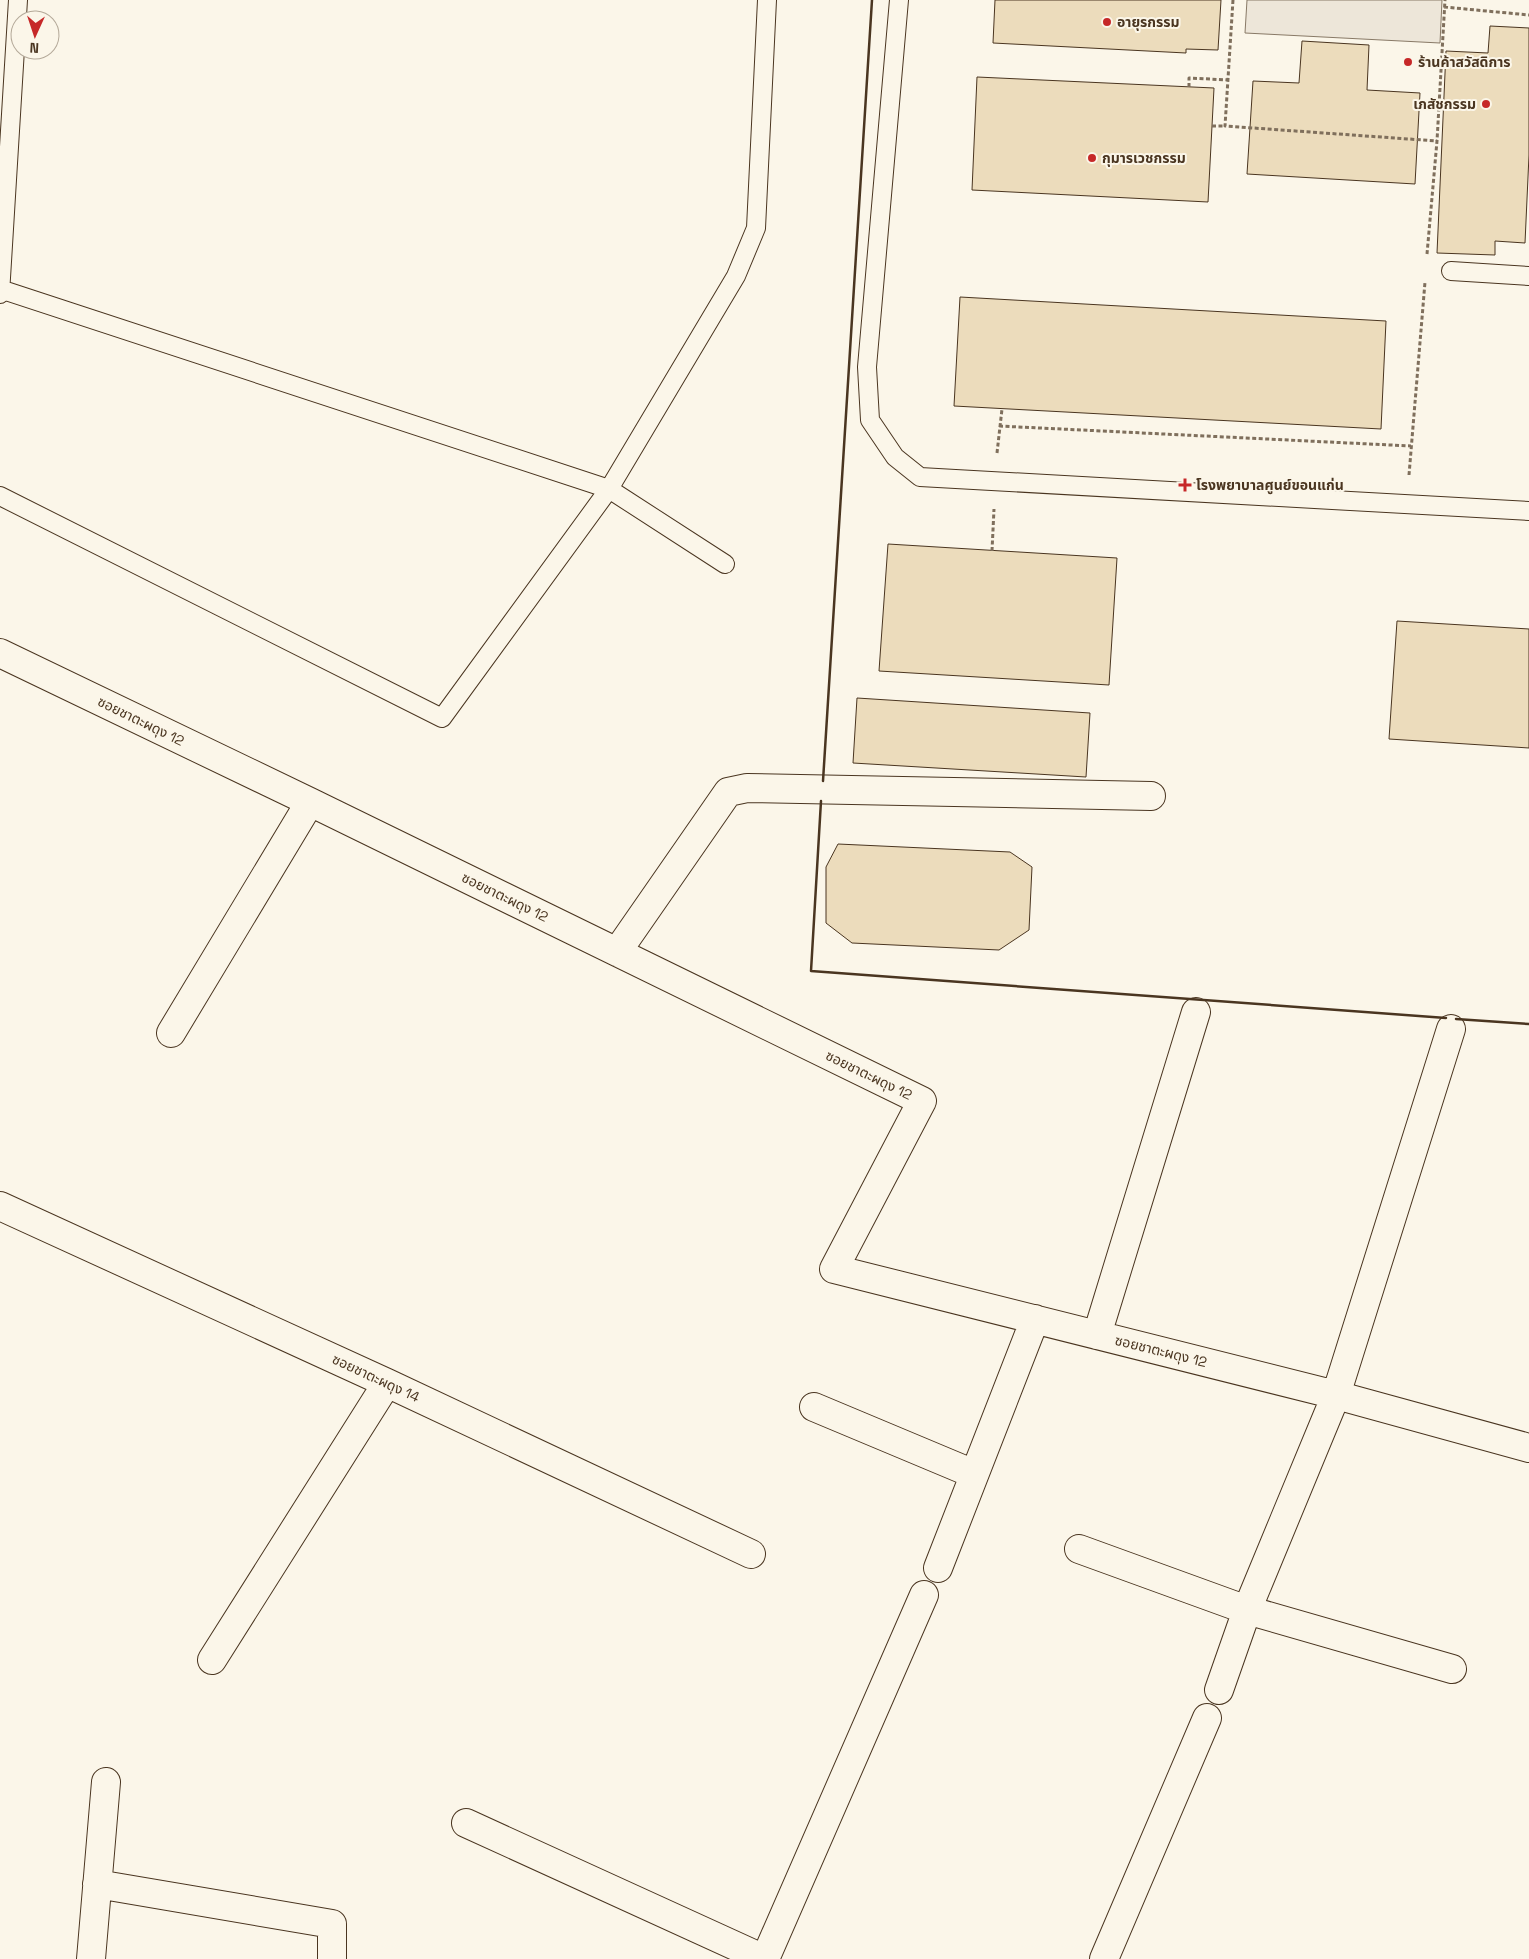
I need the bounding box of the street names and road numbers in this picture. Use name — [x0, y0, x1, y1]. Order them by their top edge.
street label: ซอยชาตะผดุง 12 — [95, 692, 187, 750]
street label: ซอยชาตะผดุง 12 — [459, 868, 551, 926]
street label: ซอยชาตะผดุง 12 — [823, 1046, 915, 1104]
street label: ซอยชาตะผดุง 12 — [1113, 1331, 1209, 1371]
street label: ซอยชาตะผดุง 14 — [329, 1350, 423, 1406]

